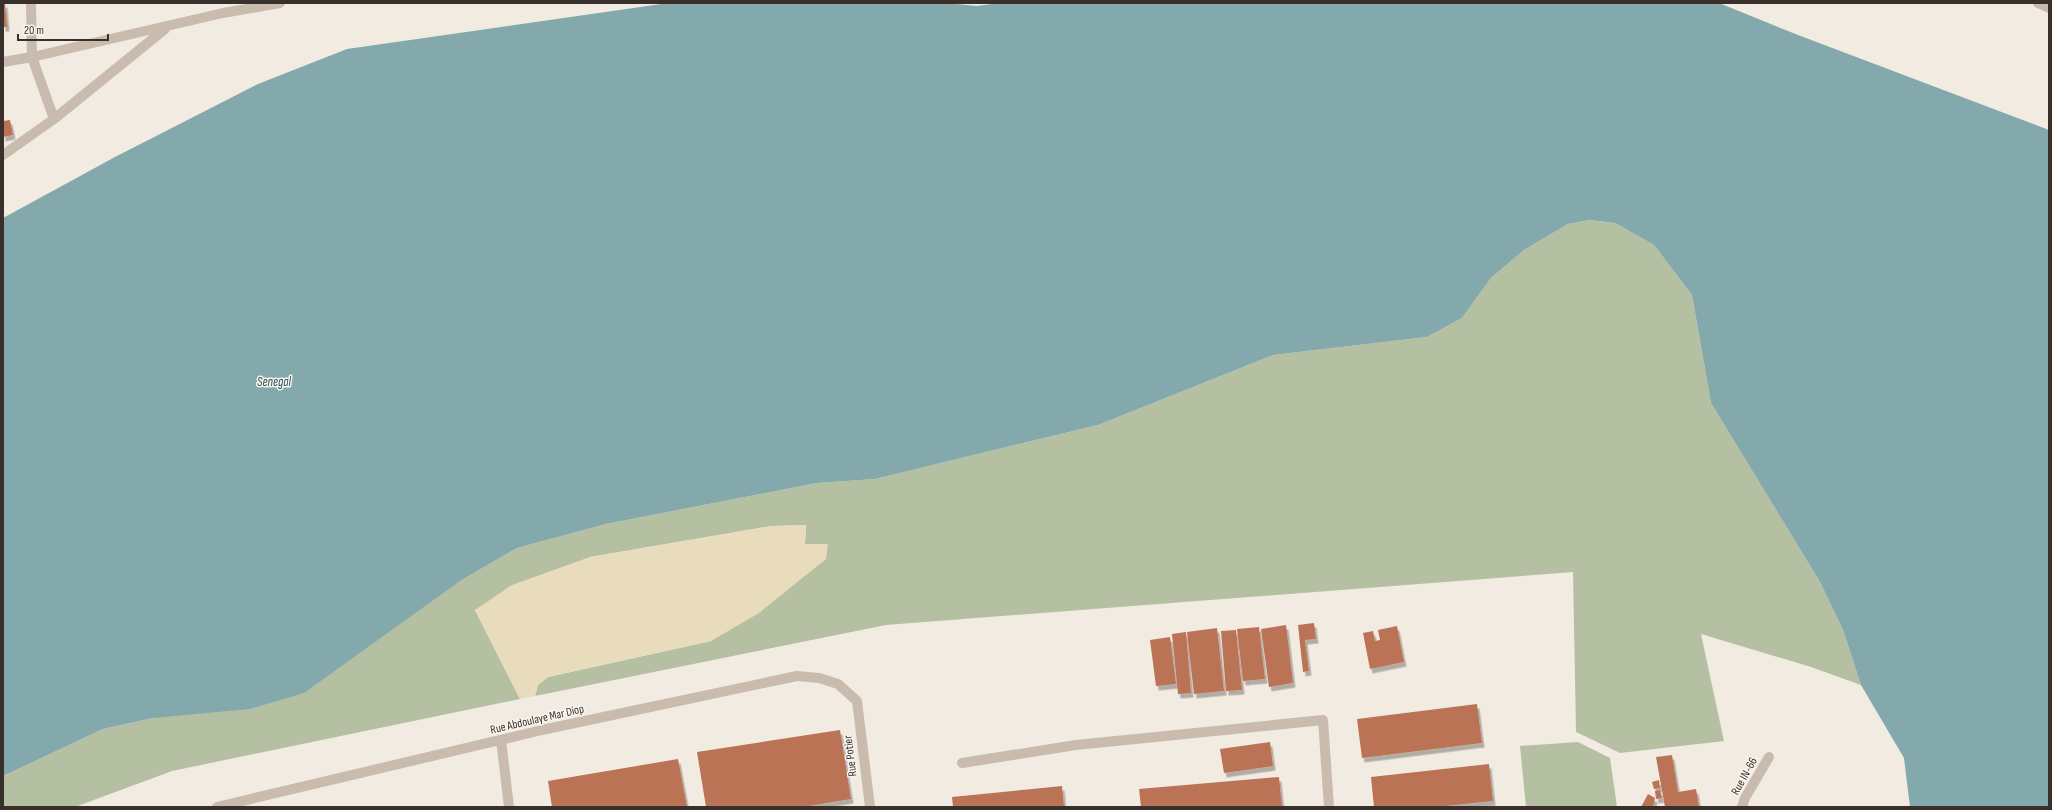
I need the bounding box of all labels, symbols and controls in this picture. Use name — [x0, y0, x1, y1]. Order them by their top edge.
scale bar — [18, 16, 108, 42]
text: 20 m — [24, 23, 44, 38]
water label: Senegal — [257, 374, 292, 390]
street label: Rue Abdoulaye Mar Diop — [489, 701, 585, 738]
street label: Rue Potier — [840, 734, 860, 777]
street label: Rue IN-66 — [1728, 755, 1761, 798]

